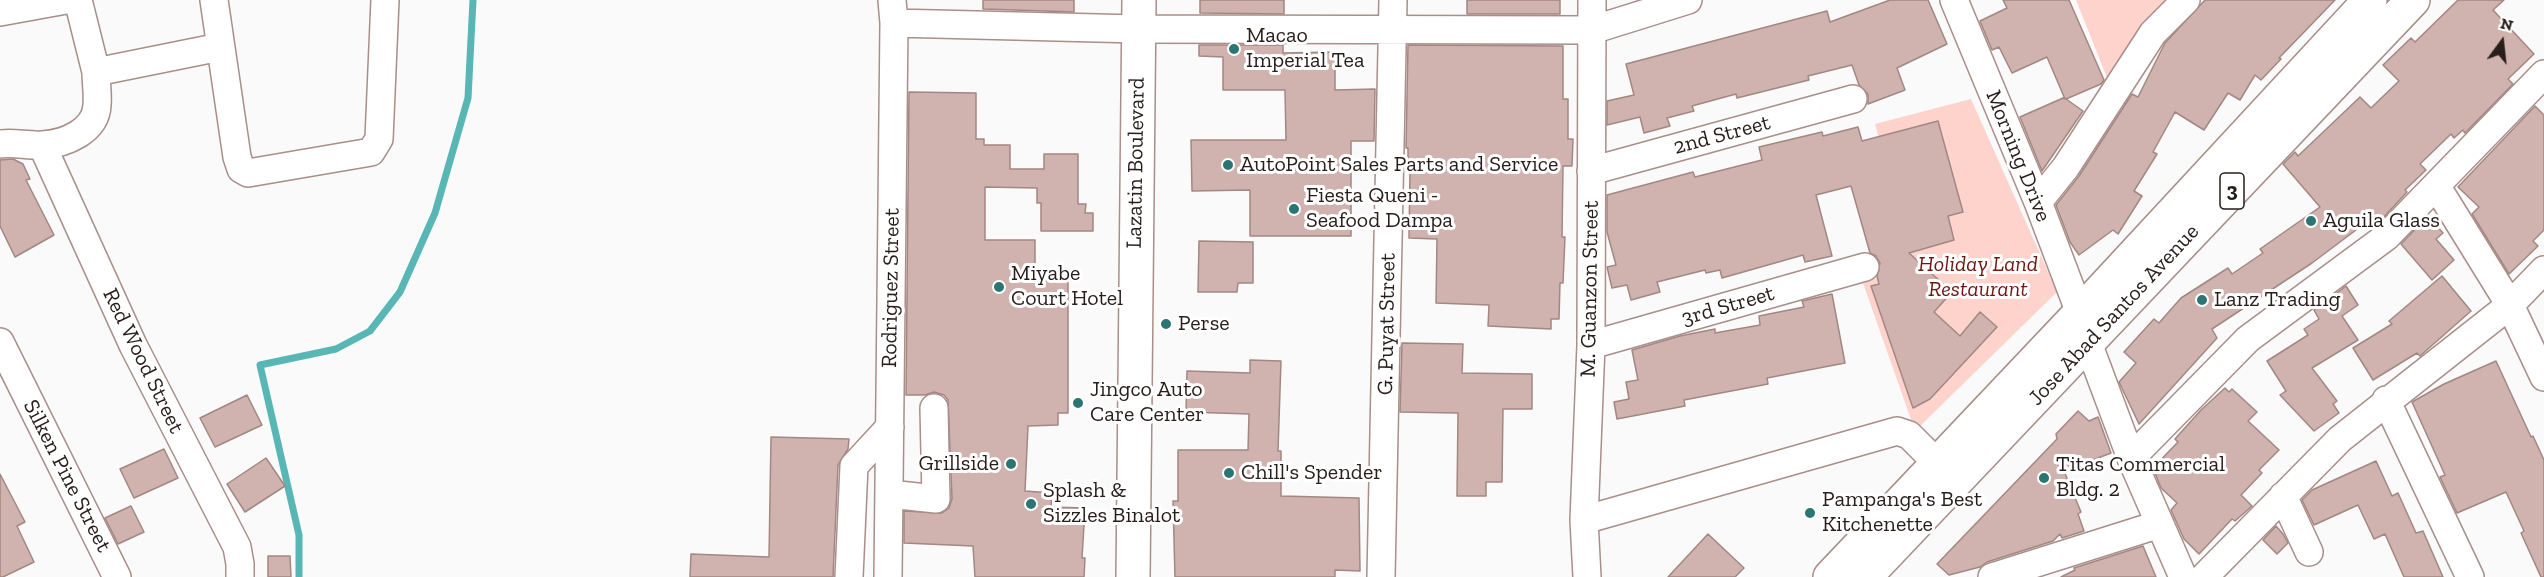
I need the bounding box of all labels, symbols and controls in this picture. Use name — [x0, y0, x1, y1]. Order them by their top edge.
north arrow — [2472, 12, 2532, 72]
text: N — [2498, 13, 2515, 35]
place label: Macao Imperial Tea — [1246, 23, 1365, 74]
marker: Macao Imperial Tea — [1227, 42, 1241, 56]
street label: Lazatin Boulevard — [1121, 77, 1151, 249]
street label: Morning Drive — [1980, 86, 2056, 226]
street label: 2nd Street — [1671, 109, 1773, 161]
place label: AutoPoint Sales Parts and Service — [1240, 152, 1558, 178]
marker: AutoPoint Sales Parts and Service — [1221, 158, 1235, 172]
road number: 3 — [2220, 173, 2244, 209]
place label: Fiesta Queni - Seafood Dampa — [1306, 183, 1453, 234]
street label: M. Guanzon Street — [1575, 200, 1605, 378]
marker: Fiesta Queni - Seafood Dampa — [1287, 202, 1301, 216]
street label: Rodriguez Street — [876, 208, 906, 368]
place label: Aguila Glass — [2323, 208, 2440, 234]
marker: Aguila Glass — [2304, 214, 2318, 228]
street label: Jose Abad Santos Avenue — [2023, 219, 2205, 411]
park label: Holiday Land Restaurant — [1918, 252, 2038, 304]
street label: G. Puyat Street — [1373, 253, 1401, 395]
place label: Miyabe Court Hotel — [1011, 261, 1123, 312]
marker: Miyabe Court Hotel — [992, 280, 1006, 294]
street label: 3rd Street — [1679, 280, 1777, 332]
street label: Red Wood Street — [97, 284, 189, 438]
place label: Lanz Trading — [2214, 287, 2340, 313]
marker: Lanz Trading — [2195, 293, 2209, 307]
place label: Perse — [1178, 311, 1230, 337]
marker: Perse — [1159, 317, 1173, 331]
place label: Jingco Auto Care Center — [1090, 377, 1204, 428]
street label: Silken Pine Street — [17, 395, 117, 557]
marker: Jingco Auto Care Center — [1071, 396, 1085, 410]
place label: Grillside — [918, 451, 999, 477]
place label: Titas Commercial Bldg. 2 — [2056, 452, 2225, 504]
marker: Grillside — [1004, 457, 1018, 471]
place label: Chill's Spender — [1241, 460, 1382, 486]
marker: Chill's Spender — [1222, 466, 1236, 480]
marker: Titas Commercial Bldg. 2 — [2037, 471, 2051, 485]
place label: Splash & Sizzles Binalot — [1043, 478, 1180, 530]
place label: Pampanga's Best Kitchenette — [1822, 487, 1982, 538]
marker: Splash & Sizzles Binalot — [1024, 497, 1038, 511]
marker: Pampanga's Best Kitchenette — [1803, 506, 1817, 520]

